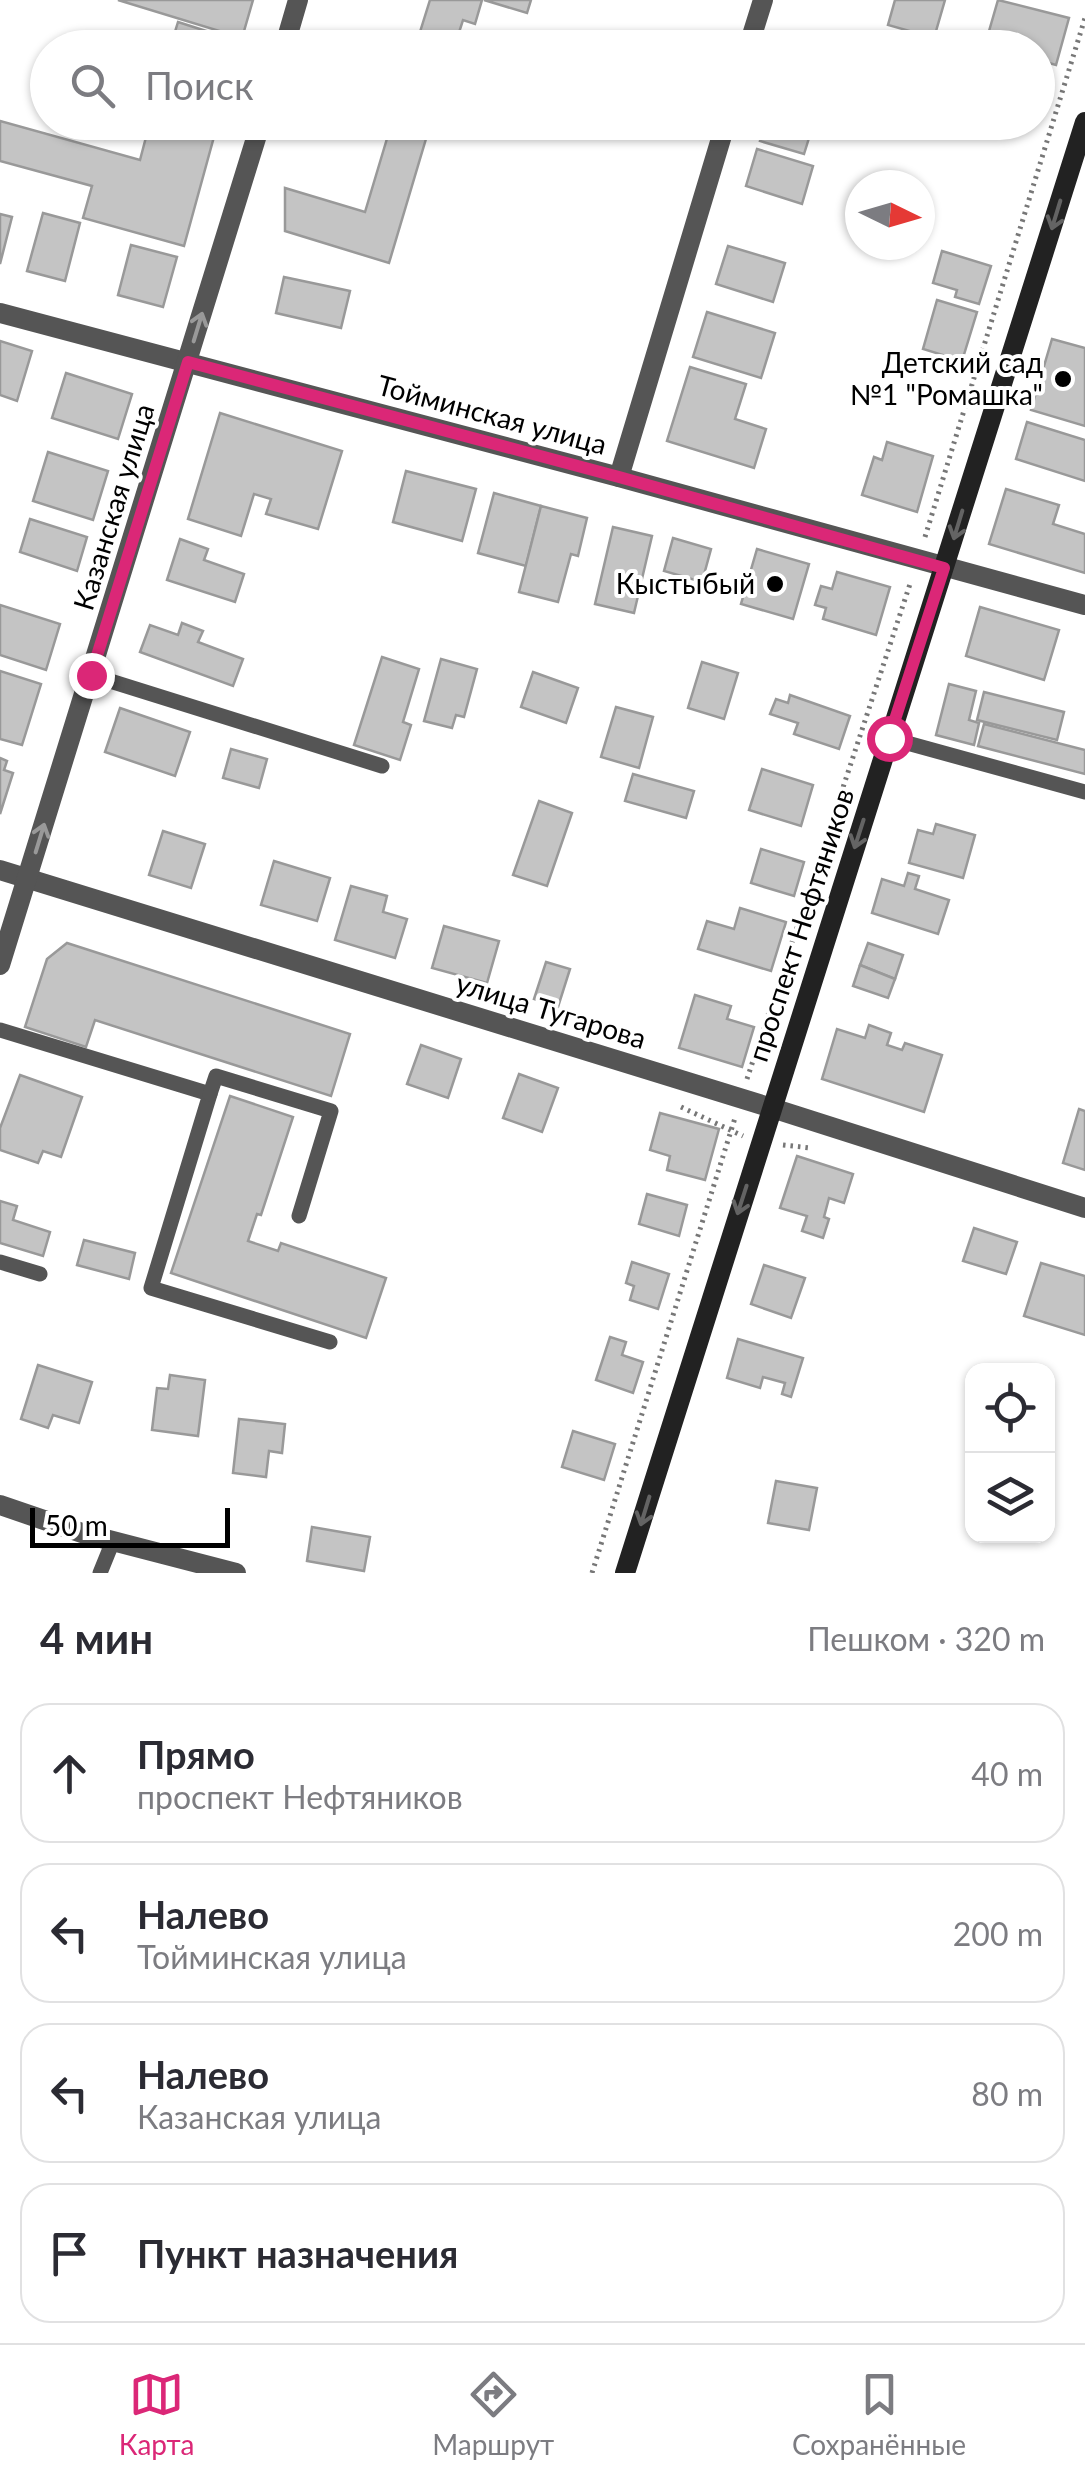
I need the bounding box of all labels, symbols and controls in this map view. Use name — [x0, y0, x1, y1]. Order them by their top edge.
search box — [30, 30, 1055, 140]
icon: search — [65, 58, 120, 113]
text: Поиск — [145, 62, 254, 108]
north arrow — [845, 170, 935, 260]
one-way arrow — [1045, 198, 1063, 230]
one-way arrow — [190, 312, 208, 344]
place label: Детский сад №1 "Ромашка" — [850, 345, 1043, 411]
street label: Тойминская улица — [374, 367, 611, 461]
marker: Детский сад №1 "Ромашка" — [1052, 368, 1074, 390]
street label: Казанская улица — [66, 399, 161, 614]
one-way arrow — [948, 508, 966, 540]
place label: Кыстыбый — [616, 566, 755, 600]
marker: Кыстыбый — [764, 573, 786, 595]
route end — [69, 653, 115, 699]
route start — [867, 716, 913, 762]
street label: проспект Нефтяников — [740, 784, 860, 1065]
one-way arrow — [848, 818, 866, 849]
one-way arrow — [33, 823, 51, 855]
street label: улица Тугарова — [452, 965, 650, 1055]
one-way arrow — [732, 1184, 750, 1216]
map controls — [965, 1363, 1055, 1543]
button: locate — [965, 1363, 1055, 1453]
button: layers — [965, 1453, 1055, 1543]
one-way arrow — [635, 1494, 653, 1526]
scale bar — [30, 1503, 230, 1548]
text: 50 m — [45, 1508, 108, 1542]
text: 4 мин — [40, 1613, 153, 1663]
text: Пешком · 320 m — [807, 1619, 1045, 1658]
text: Прямо — [137, 1731, 255, 1777]
icon: ahead — [42, 1746, 97, 1801]
text: 40 m — [971, 1754, 1043, 1793]
text: проспект Нефтяников — [137, 1777, 463, 1816]
text: Налево — [137, 1891, 269, 1937]
icon: left — [42, 1906, 97, 1961]
text: 200 m — [953, 1914, 1043, 1953]
text: Тойминская улица — [137, 1937, 407, 1976]
text: Налево — [137, 2051, 269, 2097]
icon: left — [42, 2066, 97, 2121]
text: 80 m — [971, 2074, 1043, 2113]
text: Казанская улица — [137, 2097, 382, 2136]
icon: arrive — [42, 2226, 97, 2281]
text: Пункт назначения — [137, 2230, 458, 2276]
tab: Карта — [119, 2367, 195, 2461]
tab: Маршрут — [432, 2367, 554, 2461]
tab: Сохранённые — [792, 2367, 966, 2461]

